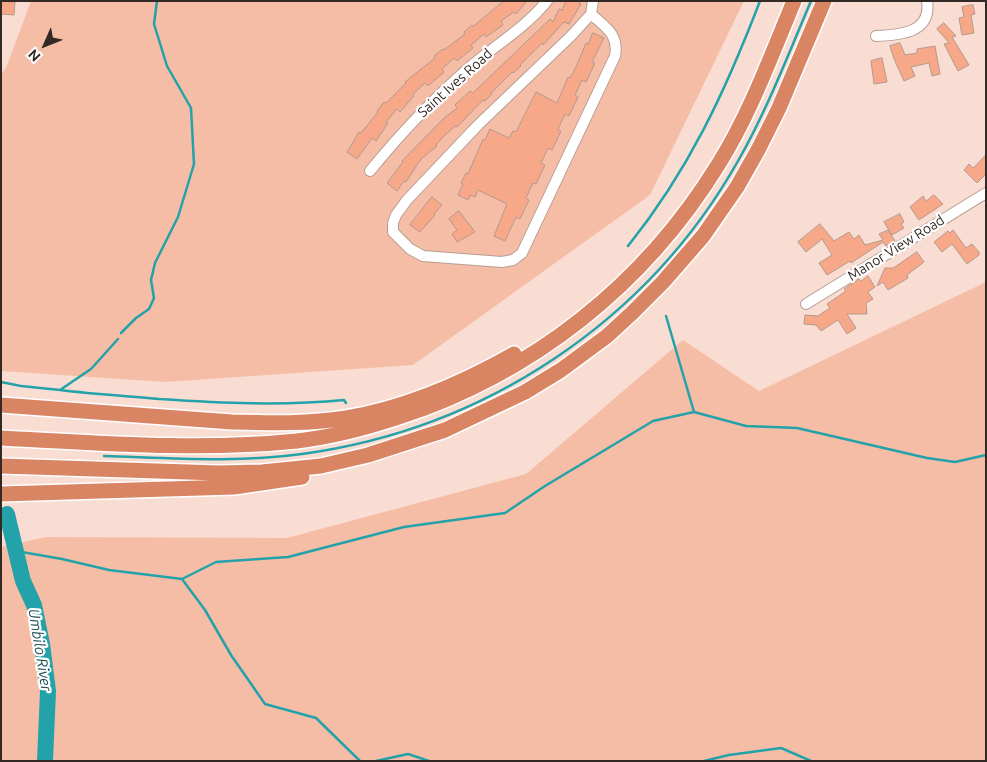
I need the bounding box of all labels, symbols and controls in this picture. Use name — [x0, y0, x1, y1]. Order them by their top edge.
north arrow — [20, 20, 70, 70]
street label: Saint Ives Road — [414, 45, 496, 121]
text: N — [25, 46, 44, 65]
street label: Manor View Road — [845, 212, 947, 284]
water label: Umbilo River — [25, 607, 55, 693]

